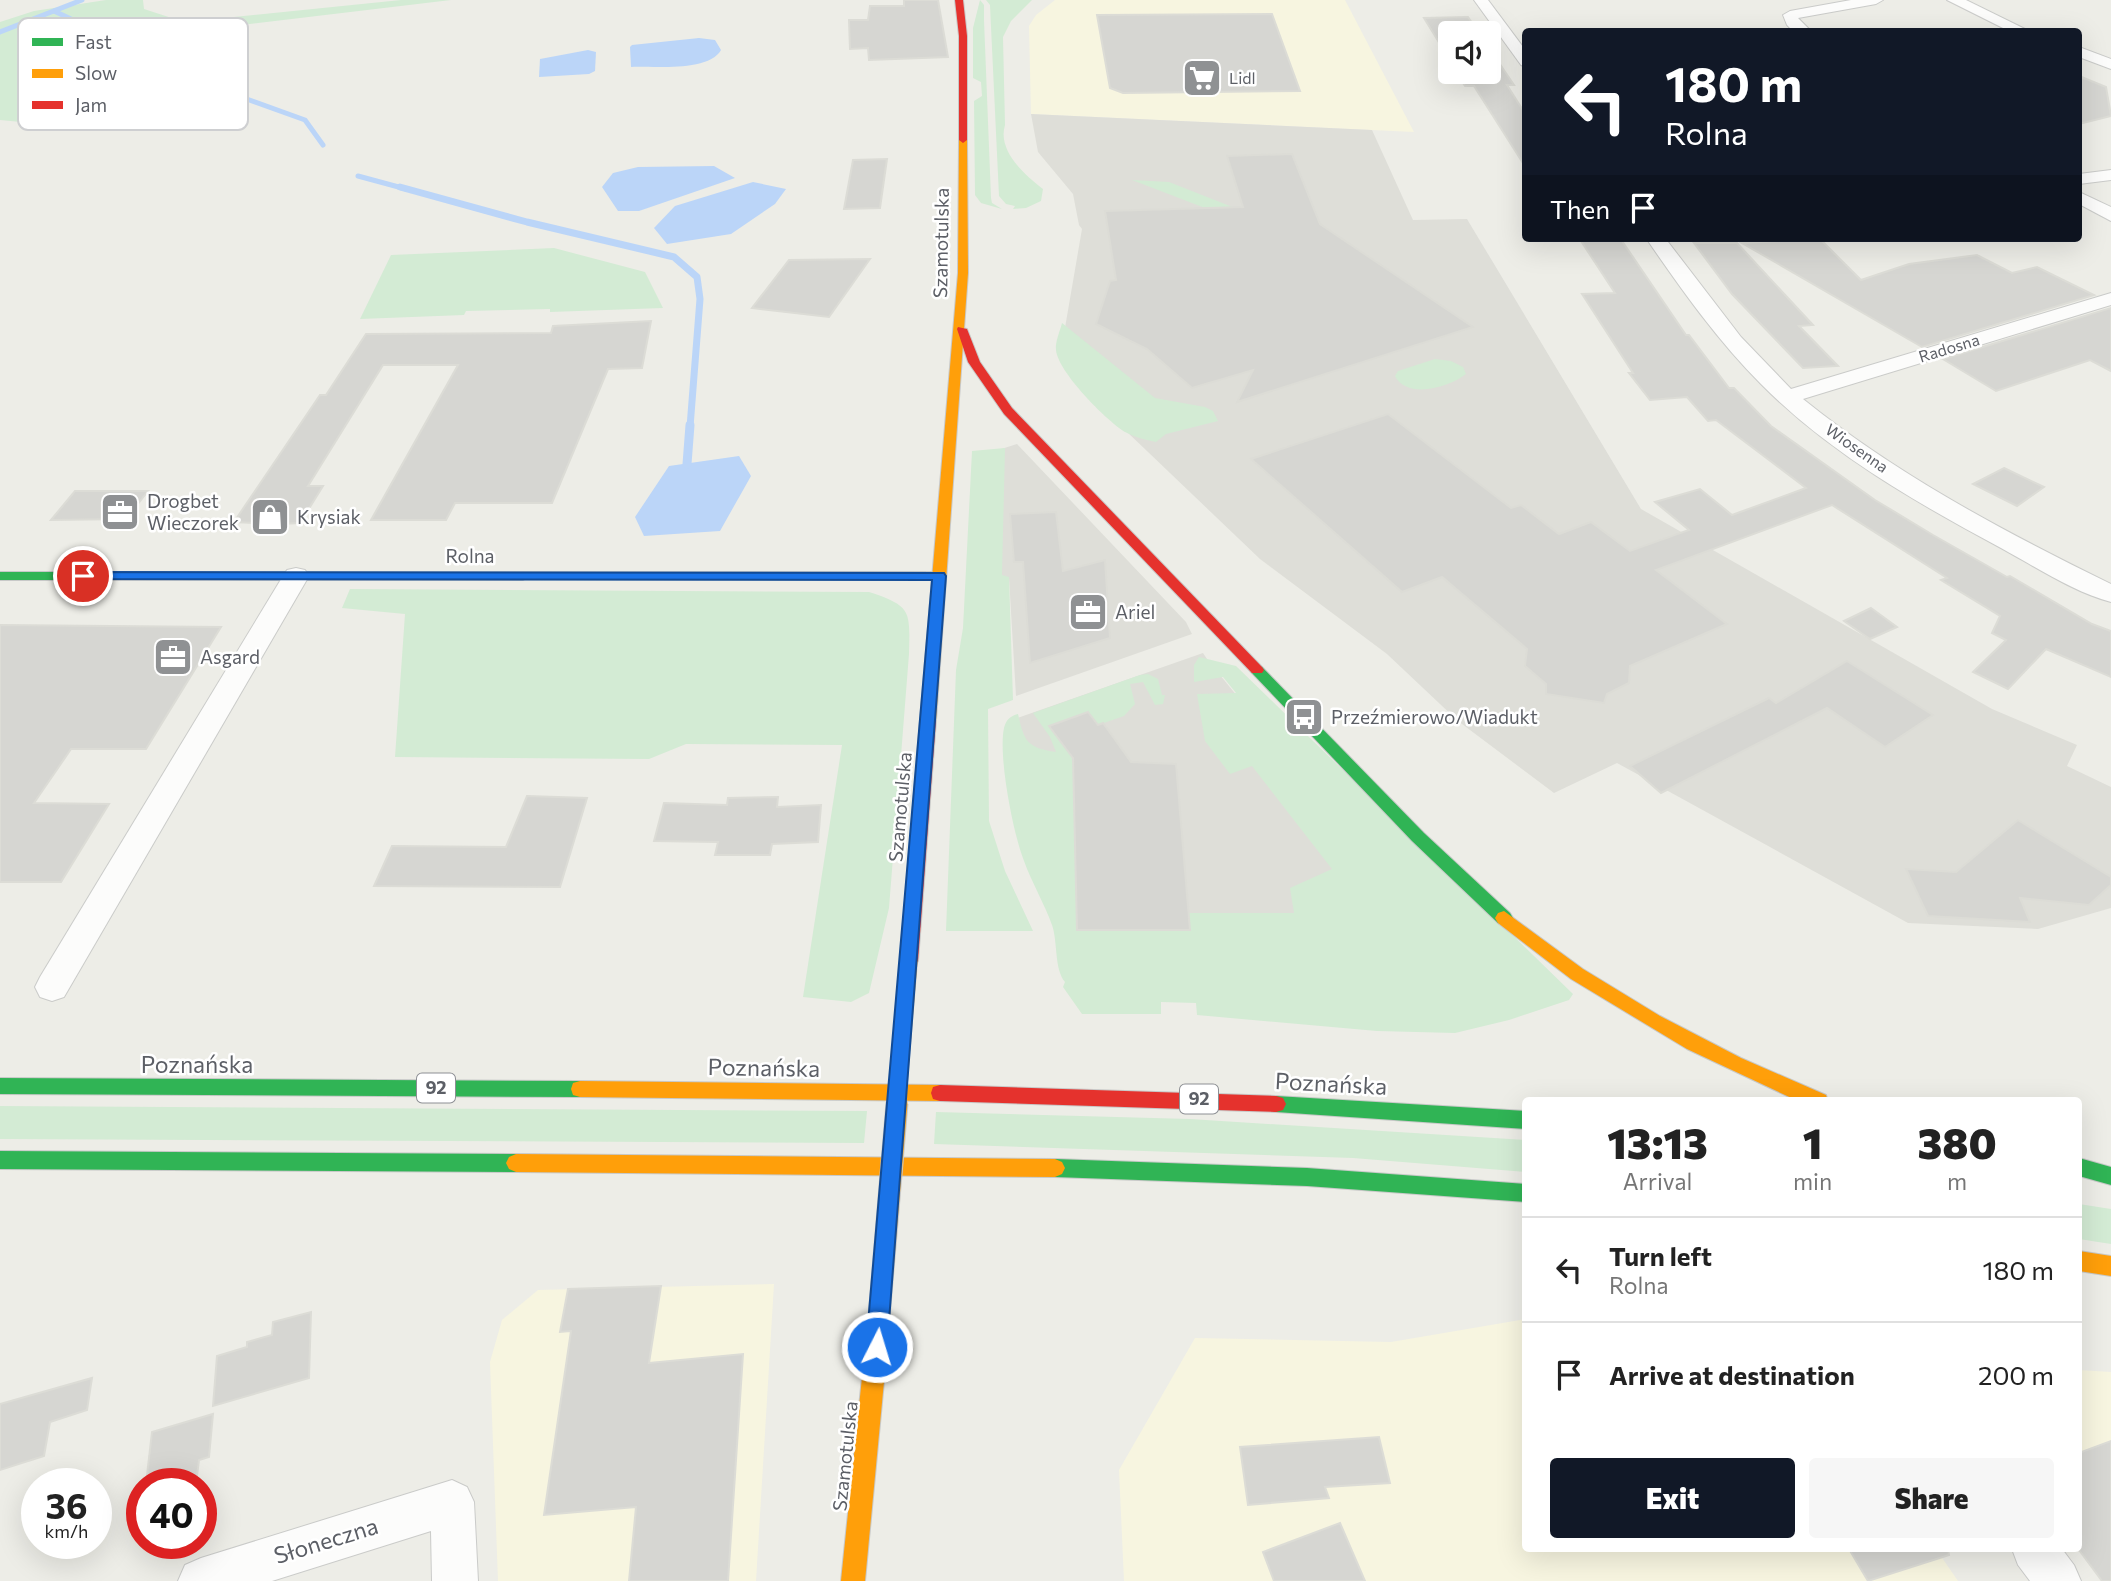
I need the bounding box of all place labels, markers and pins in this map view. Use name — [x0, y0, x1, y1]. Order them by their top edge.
supermarket icon: Lidl — [1181, 57, 1223, 99]
place label: Lidl — [1229, 68, 1256, 87]
place label: Drogbet Wieczorek — [147, 489, 239, 534]
office icon: Drogbet Wieczorek — [99, 491, 141, 533]
shop icon: Krysiak — [249, 496, 291, 538]
place label: Krysiak — [297, 505, 361, 528]
pin — [53, 546, 113, 606]
office icon: Ariel — [1067, 591, 1109, 633]
place label: Ariel — [1115, 600, 1155, 623]
office icon: Asgard — [152, 636, 194, 678]
place label: Asgard — [200, 645, 260, 668]
bus stop icon: Przeźmierowo/Wiadukt — [1283, 696, 1325, 738]
place label: Przeźmierowo/Wiadukt — [1331, 705, 1538, 728]

